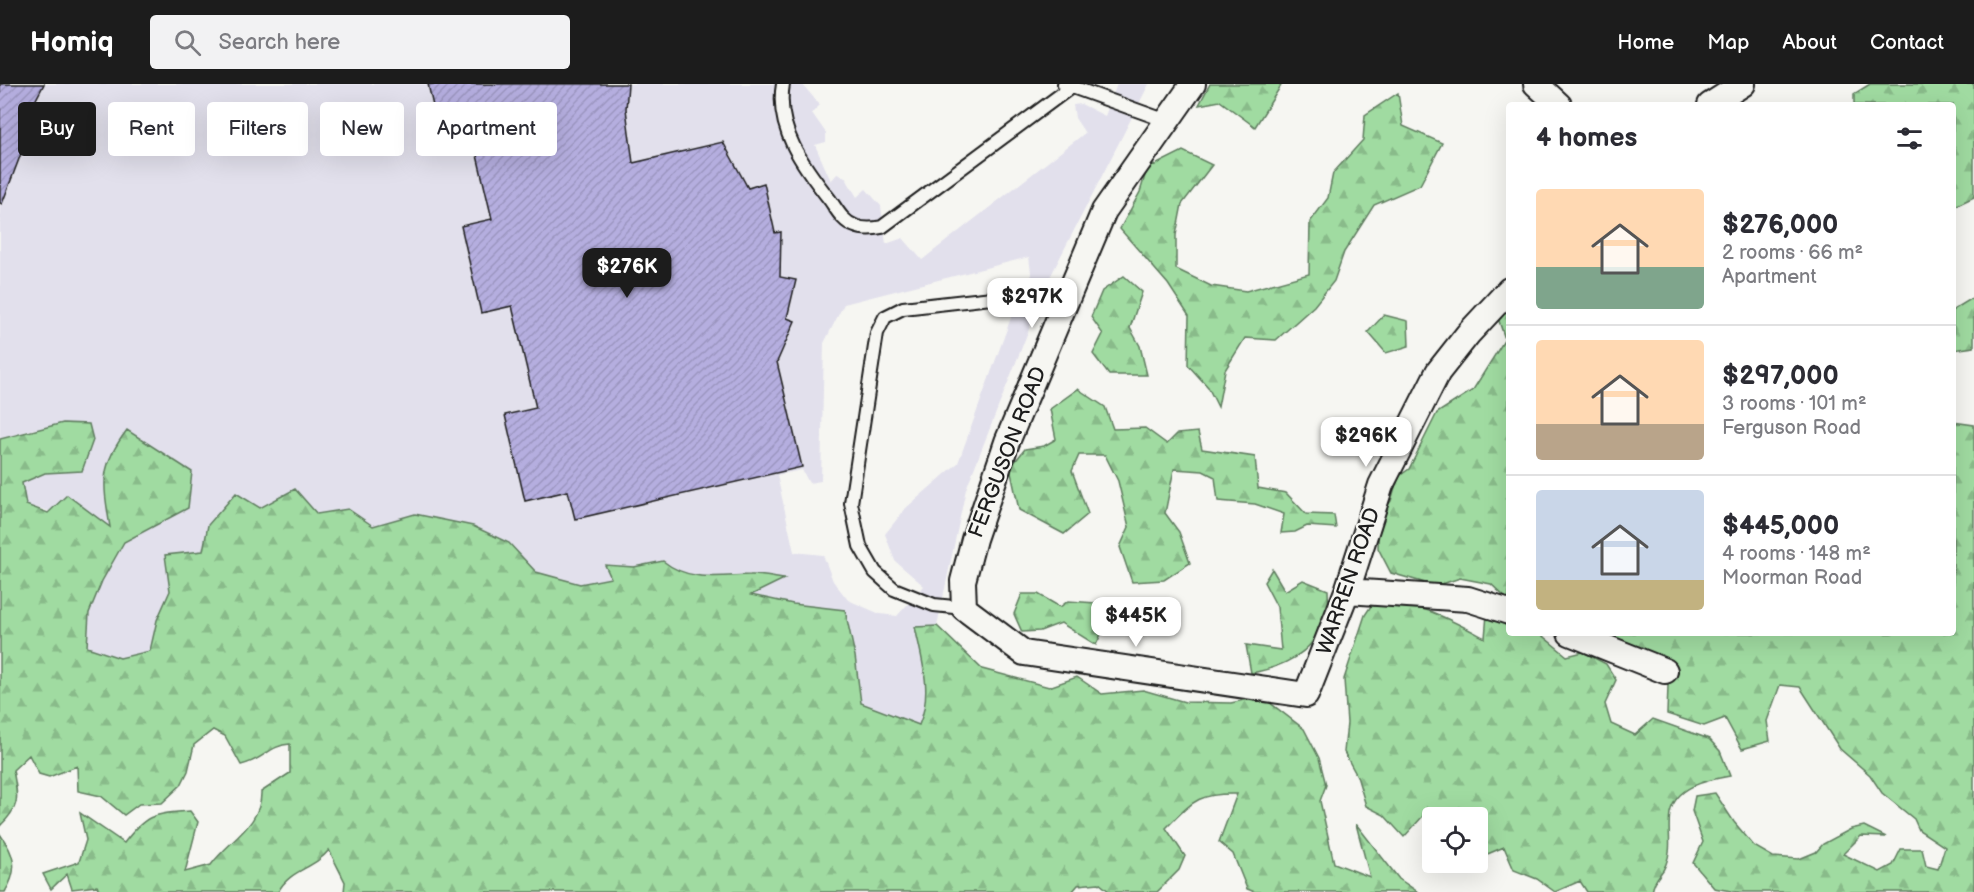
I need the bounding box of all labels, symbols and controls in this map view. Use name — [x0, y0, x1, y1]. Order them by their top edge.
search box — [150, 15, 570, 69]
text: Homiq — [30, 26, 114, 59]
icon: search — [171, 26, 204, 59]
text: Search here — [219, 29, 340, 56]
text: Home — [1617, 30, 1674, 55]
text: Map — [1707, 30, 1749, 55]
text: About — [1782, 30, 1837, 55]
text: Contact — [1870, 30, 1944, 55]
chip: Buy — [18, 102, 96, 156]
chip: Rent — [108, 102, 195, 156]
chip: Filters — [207, 102, 308, 156]
chip: New — [320, 102, 404, 156]
chip: Apartment — [416, 102, 557, 156]
icon: filters — [1893, 122, 1926, 155]
text: 4 homes — [1536, 123, 1637, 154]
text: $276,000 — [1722, 210, 1838, 241]
icon: home — [1584, 213, 1656, 285]
text: 2 rooms · 66 m² — [1722, 241, 1863, 265]
pin: $276K — [585, 248, 669, 299]
text: $276K — [596, 255, 658, 279]
text: Apartment — [1722, 265, 1817, 289]
pin: $297K — [990, 278, 1074, 329]
text: $297K — [1001, 285, 1063, 309]
text: $297,000 — [1722, 361, 1839, 392]
street label: FERGUSON ROAD — [963, 363, 1052, 541]
icon: home — [1584, 364, 1656, 436]
text: 3 rooms · 101 m² — [1722, 392, 1867, 416]
text: Ferguson Road — [1722, 416, 1861, 440]
pin: $296K — [1324, 417, 1408, 468]
text: $296K — [1335, 424, 1397, 448]
street label: WARREN ROAD — [1312, 504, 1385, 658]
text: $445,000 — [1722, 511, 1839, 542]
icon: home — [1584, 514, 1656, 586]
text: 4 rooms · 148 m² — [1722, 542, 1871, 566]
text: Moorman Road — [1722, 566, 1862, 590]
pin: $445K — [1094, 597, 1178, 648]
text: $445K — [1105, 604, 1167, 628]
map controls — [1422, 807, 1488, 873]
button: locate — [1422, 807, 1488, 873]

